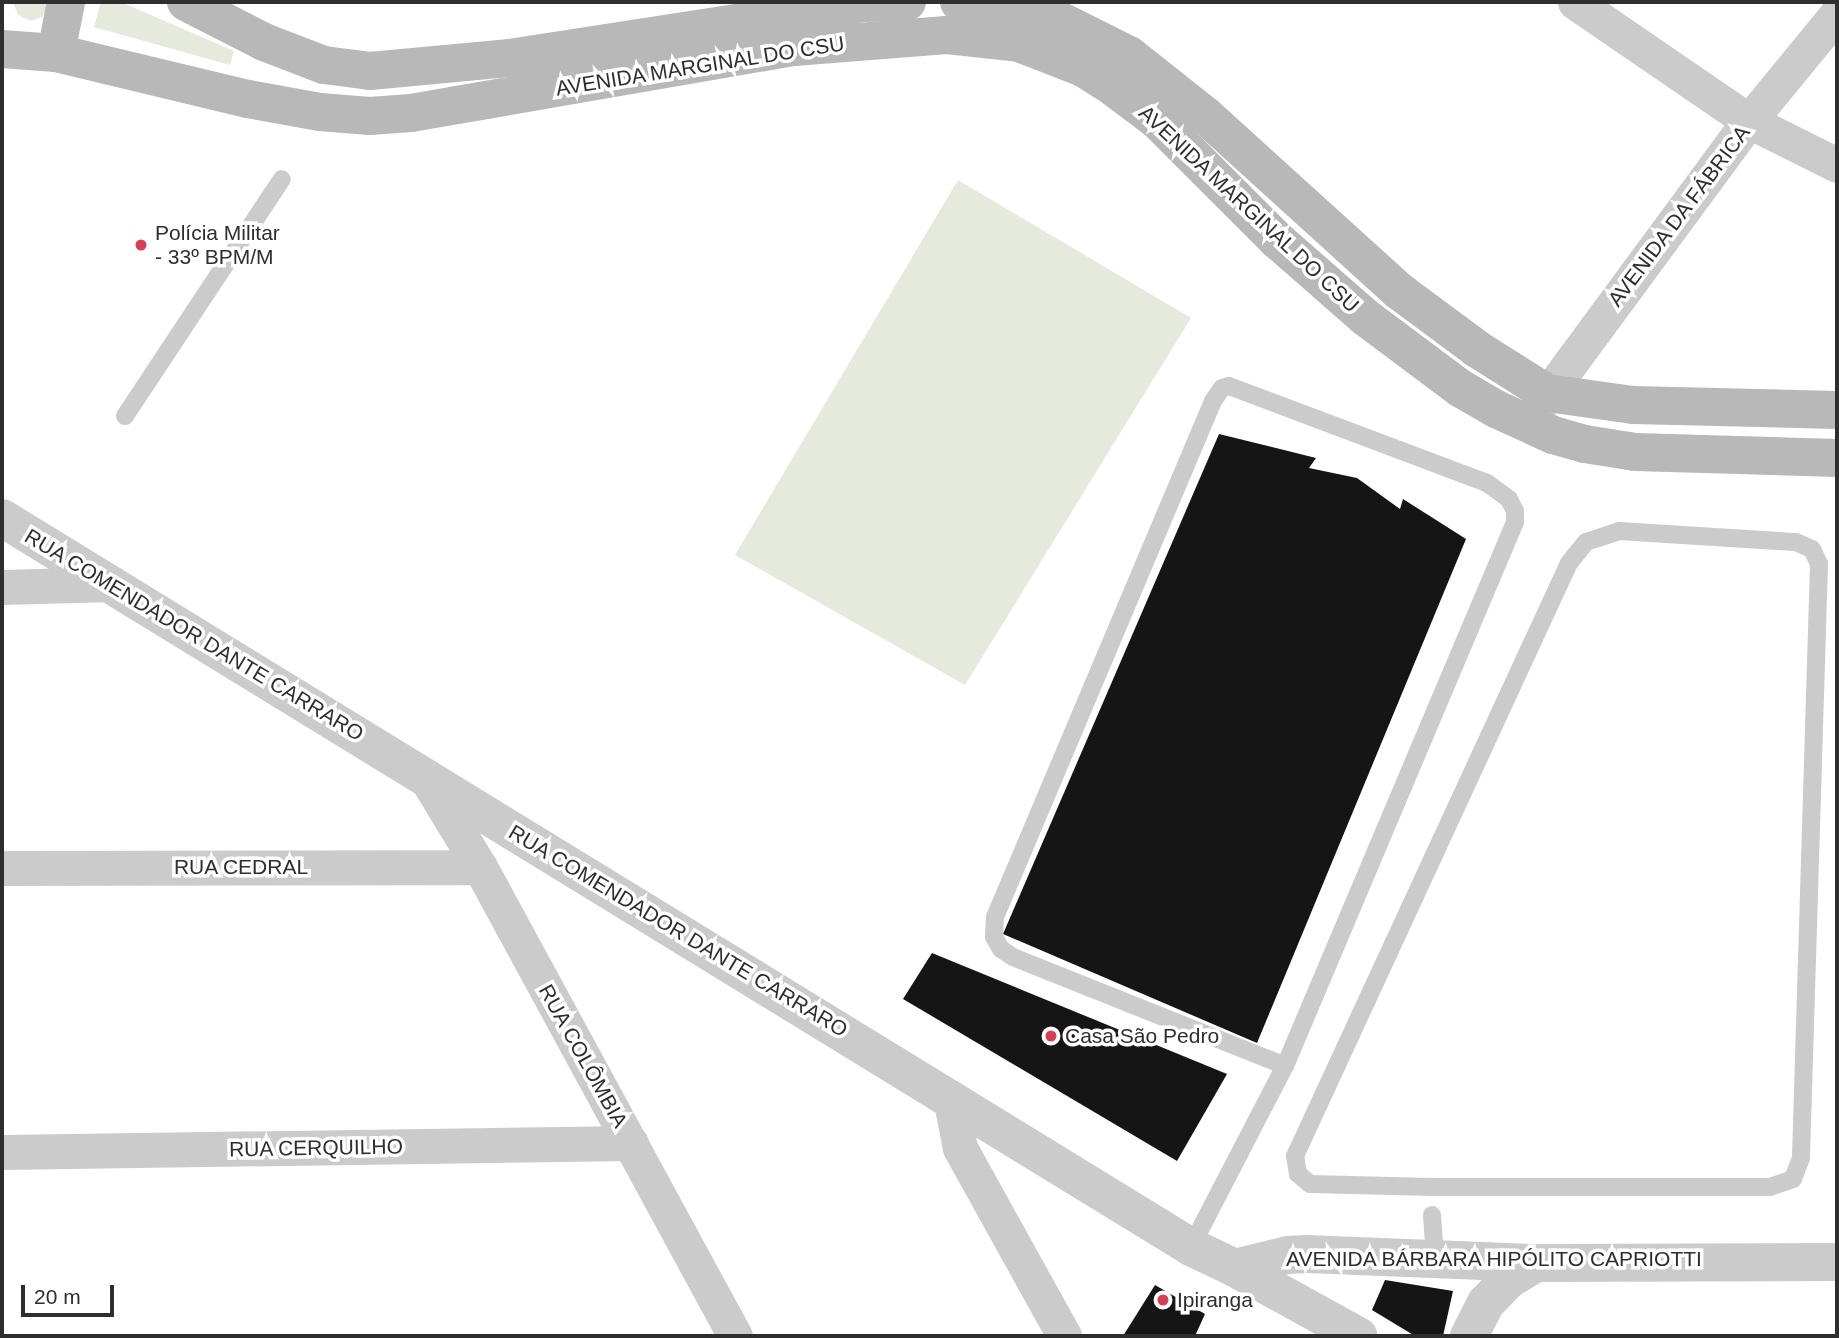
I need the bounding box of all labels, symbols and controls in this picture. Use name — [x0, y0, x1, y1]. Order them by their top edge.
street label: AVENIDA MARGINAL DO CSU — [553, 31, 847, 101]
street label: AVENIDA MARGINAL DO CSU — [1133, 100, 1365, 318]
street label: AVENIDA DA FÁBRICA — [1602, 120, 1756, 312]
place label: Polícia Militar - 33º BPM/M — [155, 220, 280, 270]
marker: Polícia Militar - 33º BPM/M — [133, 237, 149, 253]
street label: RUA COMENDADOR DANTE CARRARO — [19, 523, 369, 747]
street label: RUA COMENDADOR DANTE CARRARO — [503, 819, 853, 1043]
street label: RUA CEDRAL — [173, 854, 309, 880]
street label: RUA COLÔMBIA — [533, 979, 633, 1133]
place label: Casa São Pedro — [1065, 1023, 1219, 1049]
marker: Casa São Pedro — [1043, 1028, 1059, 1044]
street label: RUA CERQUILHO — [228, 1134, 404, 1162]
street label: AVENIDA BÁRBARA HIPÓLITO CAPRIOTTI — [1285, 1246, 1703, 1272]
scale bar — [24, 1272, 117, 1316]
text: 20 m — [34, 1285, 81, 1308]
place label: Ipiranga — [1177, 1287, 1253, 1313]
marker: Ipiranga — [1155, 1292, 1171, 1308]

